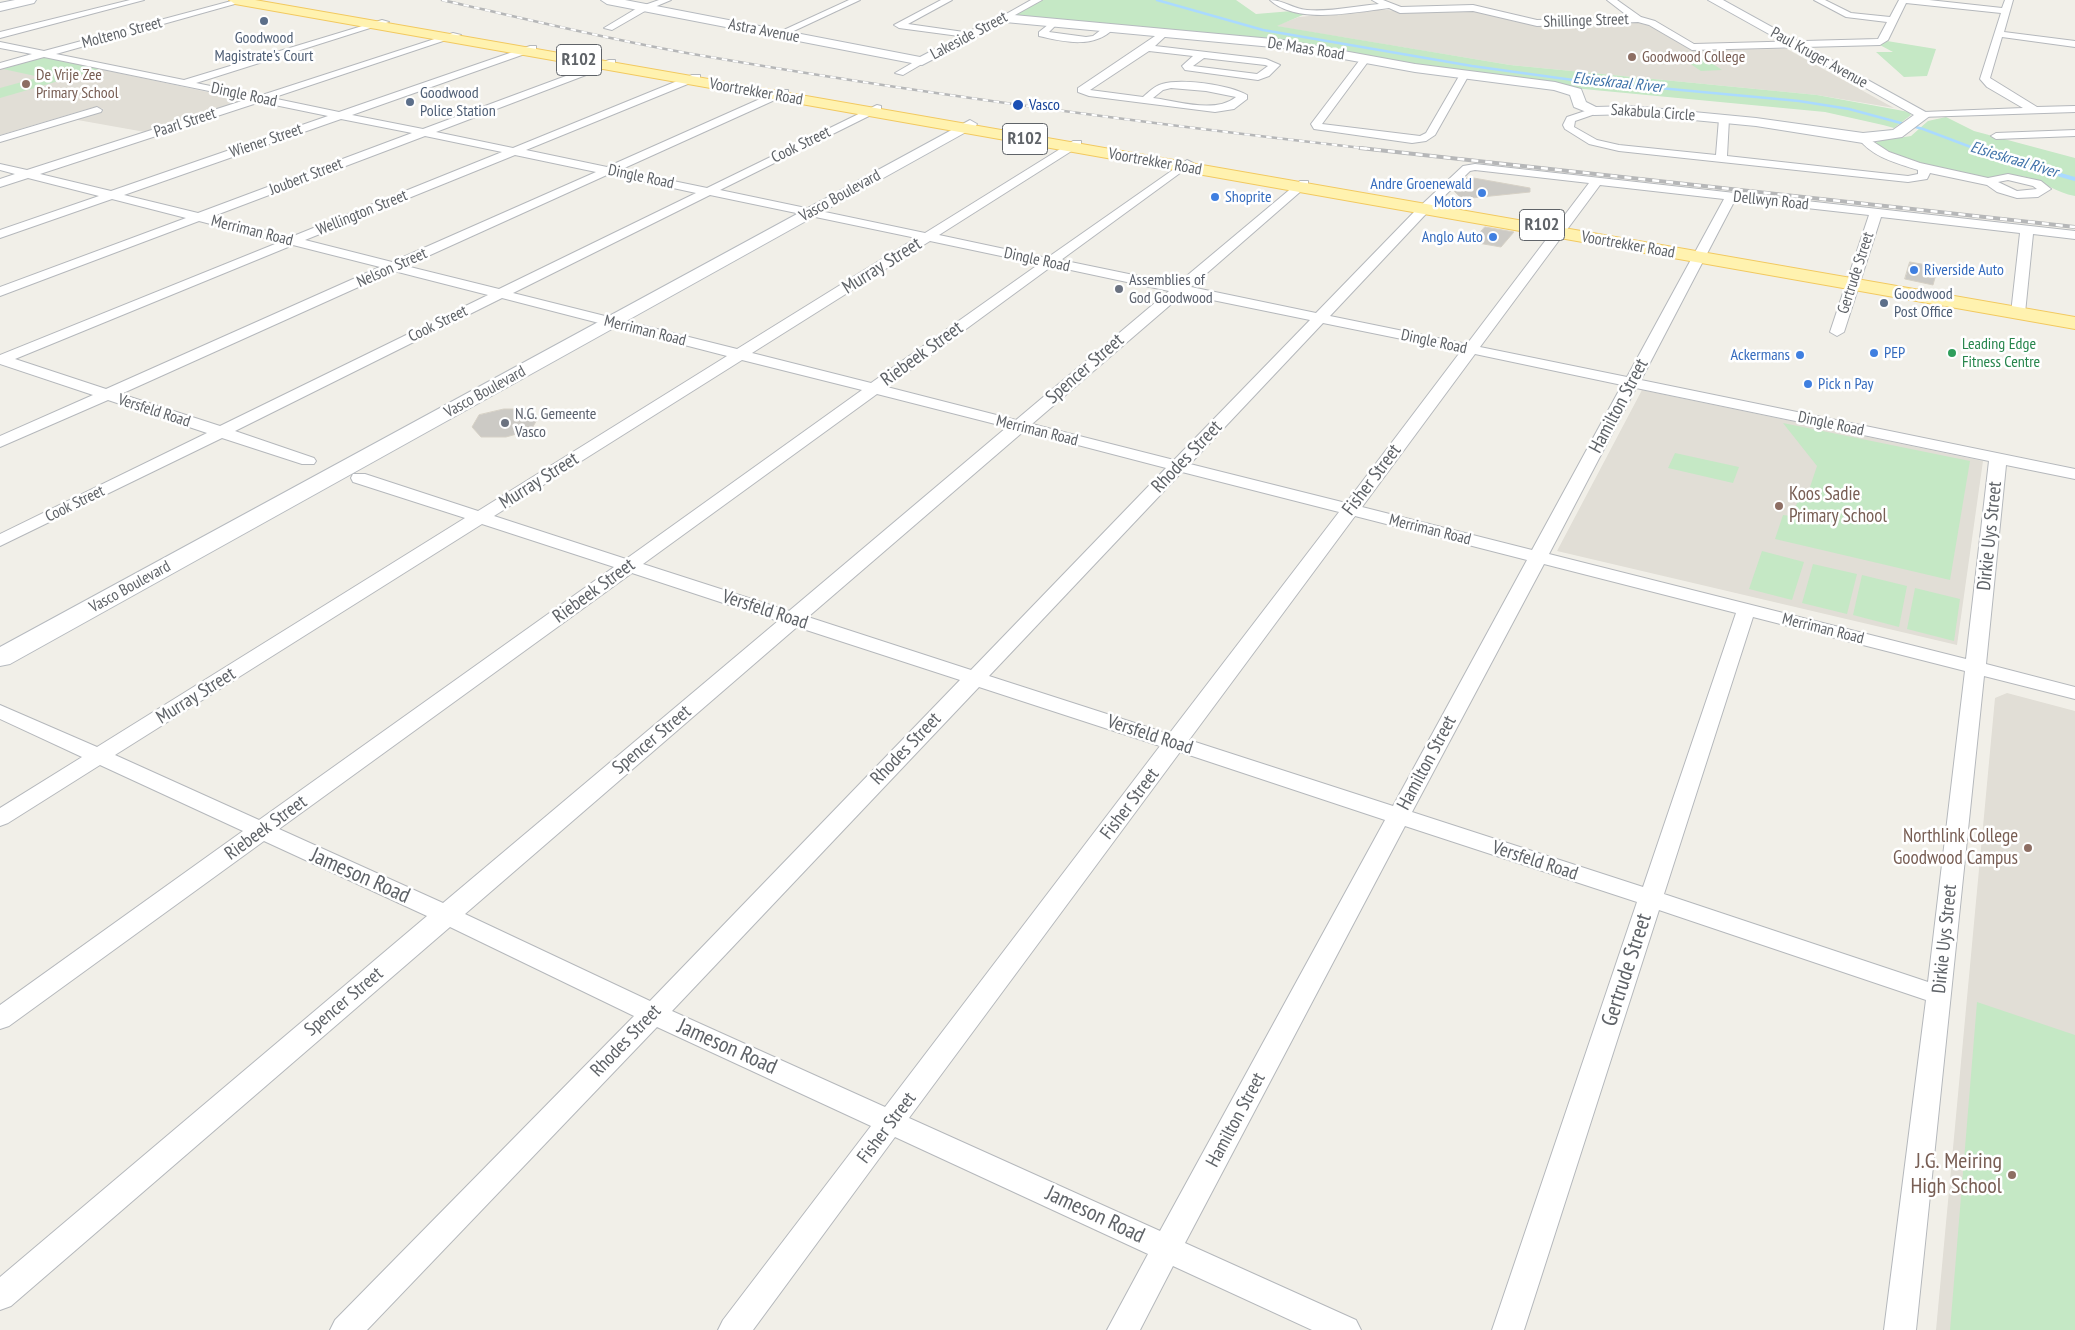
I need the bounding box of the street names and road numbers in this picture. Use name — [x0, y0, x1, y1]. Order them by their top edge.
street label: Lakeside Street — [927, 8, 1011, 64]
street label: Shillinge Street — [1543, 10, 1629, 32]
street label: Molteno Street — [80, 13, 164, 53]
street label: Astra Avenue — [727, 15, 801, 47]
street label: Paul Kruger Avenue — [1767, 23, 1871, 93]
street label: De Maas Road — [1266, 33, 1346, 65]
road number: R102 — [556, 44, 602, 76]
street label: Voortrekker Road — [708, 74, 804, 110]
street label: Dingle Road — [209, 79, 279, 111]
street label: Sakabula Circle — [1610, 100, 1696, 126]
street label: Paarl Street — [152, 104, 218, 142]
street label: Wiener Street — [227, 120, 305, 162]
street label: Cook Street — [768, 122, 834, 168]
road number: R102 — [1002, 124, 1048, 154]
street label: Voortrekker Road — [1107, 144, 1203, 180]
street label: Joubert Street — [267, 154, 345, 200]
street label: Dingle Road — [606, 161, 676, 193]
street label: Vasco Boulevard — [796, 166, 884, 226]
street label: Wellington Street — [314, 186, 410, 240]
street label: Dellwyn Road — [1732, 187, 1810, 215]
road number: R102 — [1520, 210, 1564, 240]
street label: Merriman Road — [209, 212, 295, 250]
street label: Voortrekker Road — [1580, 227, 1676, 263]
street label: Gertrude Street — [1834, 230, 1878, 316]
street label: Murray Street — [838, 233, 926, 299]
street label: Nelson Street — [354, 244, 430, 292]
street label: Dingle Road — [1002, 244, 1072, 276]
street label: Cook Street — [405, 301, 471, 347]
street label: Merriman Road — [602, 312, 688, 350]
street label: Riebeek Street — [877, 317, 967, 391]
street label: Dingle Road — [1399, 326, 1469, 358]
street label: Spencer Street — [1042, 329, 1128, 409]
street label: Hamilton Street — [1585, 355, 1653, 457]
street label: Vasco Boulevard — [441, 362, 529, 422]
street label: Versfeld Road — [115, 390, 193, 432]
street label: Dingle Road — [1796, 408, 1866, 440]
street label: Merriman Road — [994, 412, 1080, 450]
street label: Rhodes Street — [1147, 416, 1227, 498]
street label: Fisher Street — [1338, 440, 1406, 520]
street label: Murray Street — [495, 448, 583, 514]
street label: Dirkie Uys Street — [1973, 480, 2007, 592]
street label: Cook Street — [42, 481, 108, 527]
street label: Merriman Road — [1387, 511, 1473, 549]
street label: Riebeek Street — [549, 554, 639, 628]
street label: Vasco Boulevard — [86, 557, 174, 617]
street label: Versfeld Road — [719, 585, 811, 635]
street label: Merriman Road — [1780, 610, 1866, 648]
street label: Murray Street — [152, 663, 240, 729]
street label: Spencer Street — [608, 701, 696, 779]
street label: Rhodes Street — [866, 708, 946, 790]
street label: Versfeld Road — [1104, 710, 1196, 760]
street label: Hamilton Street — [1393, 712, 1461, 814]
street label: Fisher Street — [1096, 764, 1164, 844]
street label: Riebeek Street — [221, 791, 311, 865]
street label: Versfeld Road — [1489, 836, 1581, 886]
street label: Jameson Road — [306, 842, 414, 910]
street label: Dirkie Uys Street — [1928, 883, 1962, 995]
street label: Gertrude Street — [1596, 910, 1658, 1030]
street label: Spencer Street — [300, 963, 388, 1041]
street label: Rhodes Street — [586, 1000, 666, 1082]
street label: Jameson Road — [673, 1013, 781, 1081]
street label: Hamilton Street — [1202, 1069, 1270, 1171]
street label: Fisher Street — [853, 1088, 921, 1168]
street label: Jameson Road — [1041, 1181, 1149, 1249]

